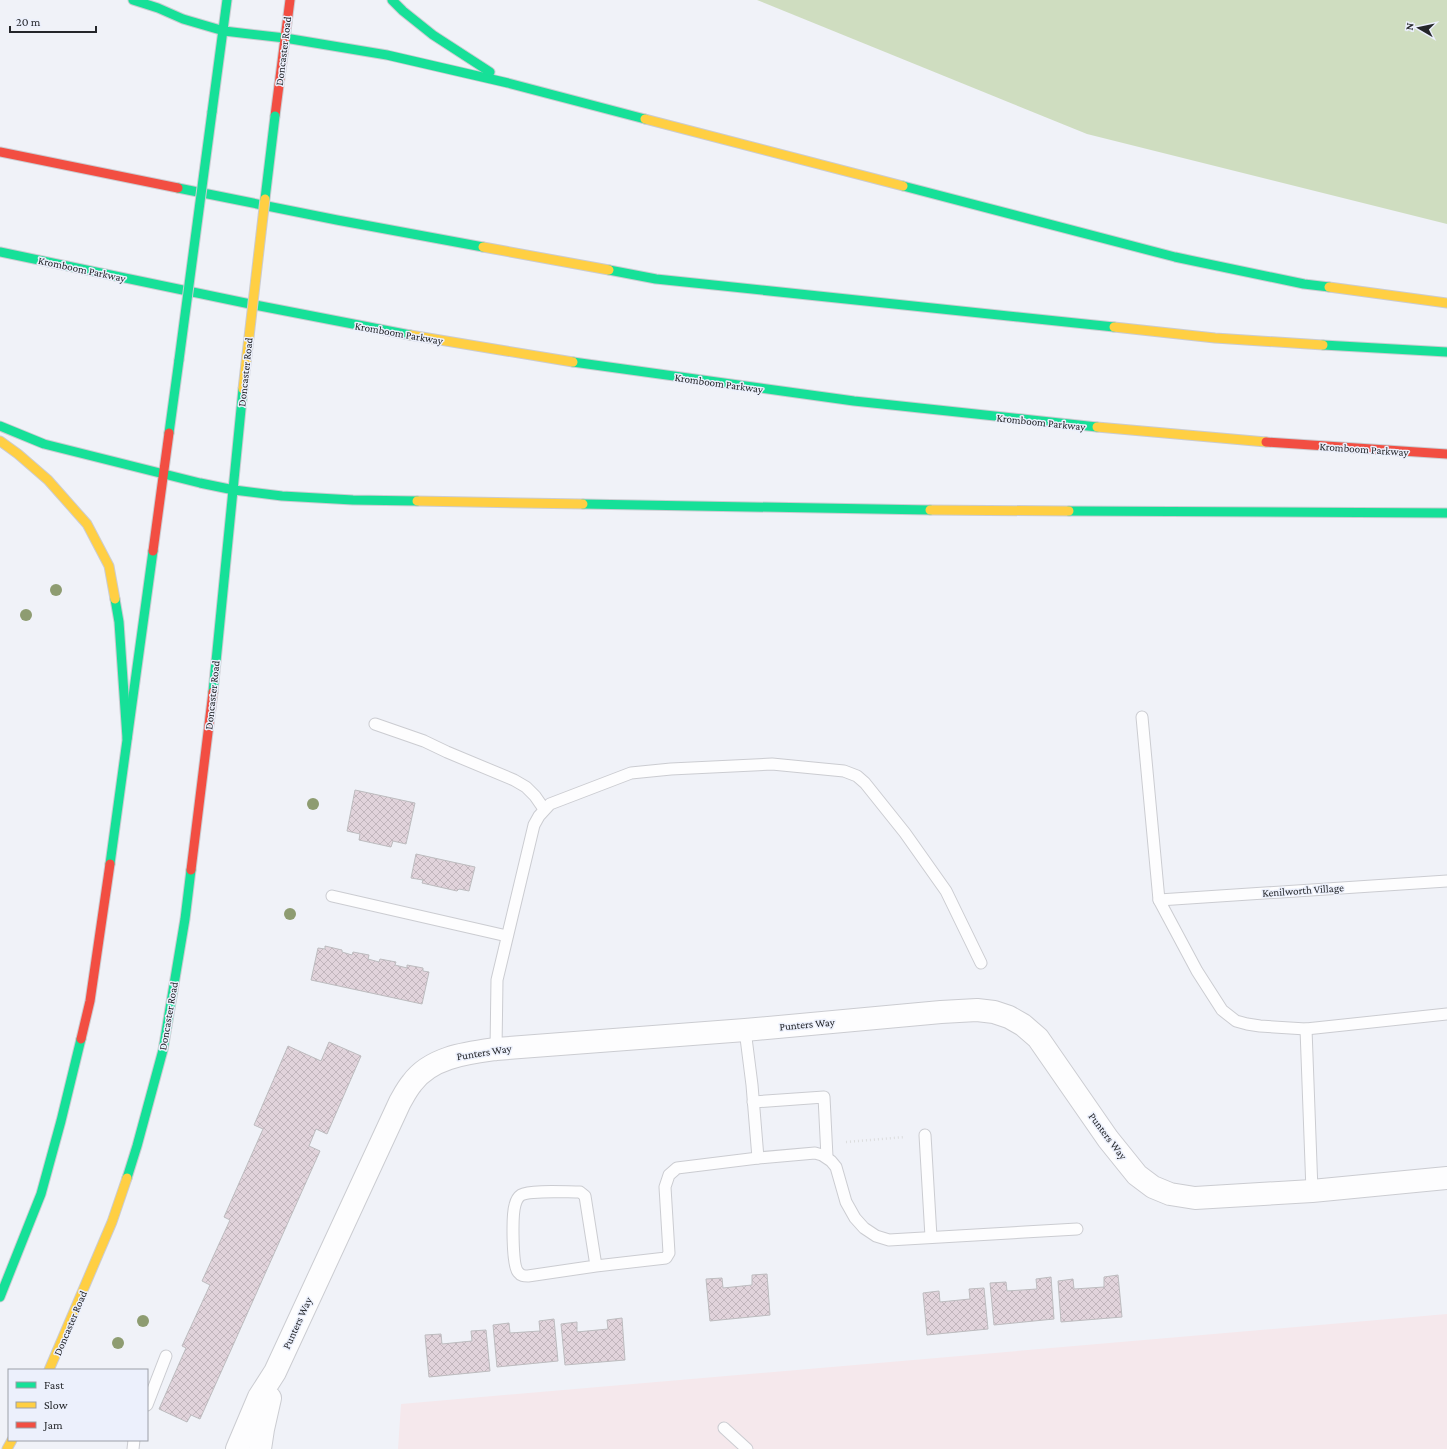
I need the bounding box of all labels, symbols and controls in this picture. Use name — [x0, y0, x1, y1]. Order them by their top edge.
scale bar — [10, 8, 96, 34]
north arrow — [1399, 8, 1439, 48]
text: 20 m — [16, 15, 41, 29]
street label: Doncaster Road — [273, 16, 293, 86]
text: N — [1403, 21, 1416, 31]
street label: Kromboom Parkway — [37, 254, 128, 285]
street label: Kromboom Parkway — [354, 319, 445, 348]
street label: Doncaster Road — [235, 337, 255, 407]
street label: Kromboom Parkway — [674, 371, 765, 396]
street label: Kromboom Parkway — [996, 411, 1087, 434]
street label: Kromboom Parkway — [1319, 440, 1410, 459]
street label: Doncaster Road — [202, 660, 222, 730]
street label: Kenilworth Village — [1262, 881, 1344, 900]
street label: Doncaster Road — [156, 981, 180, 1051]
street label: Punters Way — [779, 1016, 836, 1033]
street label: Punters Way — [456, 1042, 513, 1063]
street label: Punters Way — [1086, 1110, 1130, 1163]
street label: Doncaster Road — [51, 1289, 89, 1357]
street label: Punters Way — [280, 1294, 315, 1351]
legend — [8, 1369, 148, 1441]
text: Fast — [44, 1378, 65, 1392]
text: Slow — [44, 1398, 68, 1412]
text: Jam — [43, 1418, 63, 1432]

